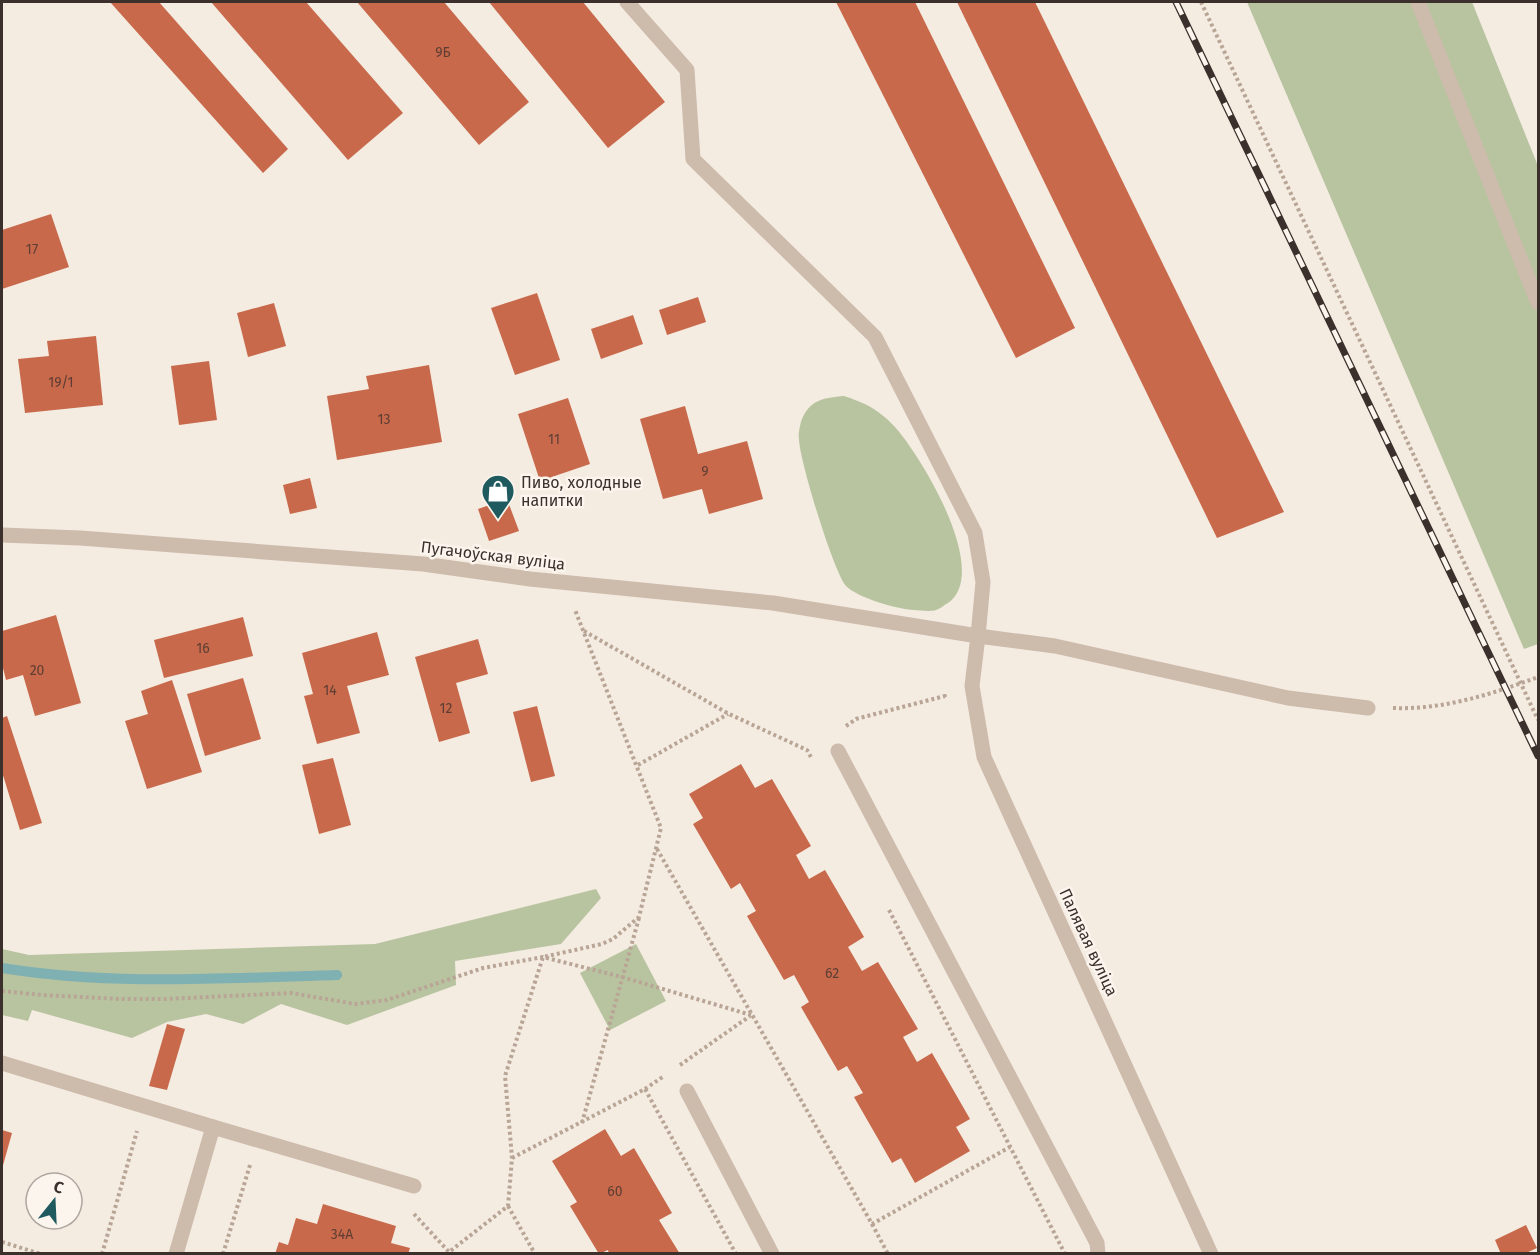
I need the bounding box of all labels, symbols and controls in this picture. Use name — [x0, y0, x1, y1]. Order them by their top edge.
house number: 9Б — [435, 44, 451, 61]
house number: 17 — [26, 241, 38, 258]
house number: 19/1 — [48, 374, 74, 391]
house number: 13 — [377, 411, 391, 428]
house number: 11 — [548, 431, 560, 448]
house number: 9 — [701, 463, 709, 480]
shop icon: Пиво, холодные напитки — [480, 473, 516, 520]
place label: Пиво, холодные напитки — [521, 473, 642, 510]
street label: Пугачоўская вуліца — [420, 537, 566, 574]
house number: 16 — [196, 640, 210, 657]
house number: 20 — [30, 662, 45, 679]
house number: 14 — [323, 682, 337, 699]
house number: 12 — [440, 700, 453, 717]
street label: Палявая вуліца — [1055, 885, 1122, 999]
house number: 62 — [825, 965, 839, 982]
north arrow — [24, 1171, 84, 1231]
text: С — [51, 1177, 67, 1198]
house number: 60 — [607, 1183, 623, 1200]
house number: 34А — [331, 1226, 353, 1243]

